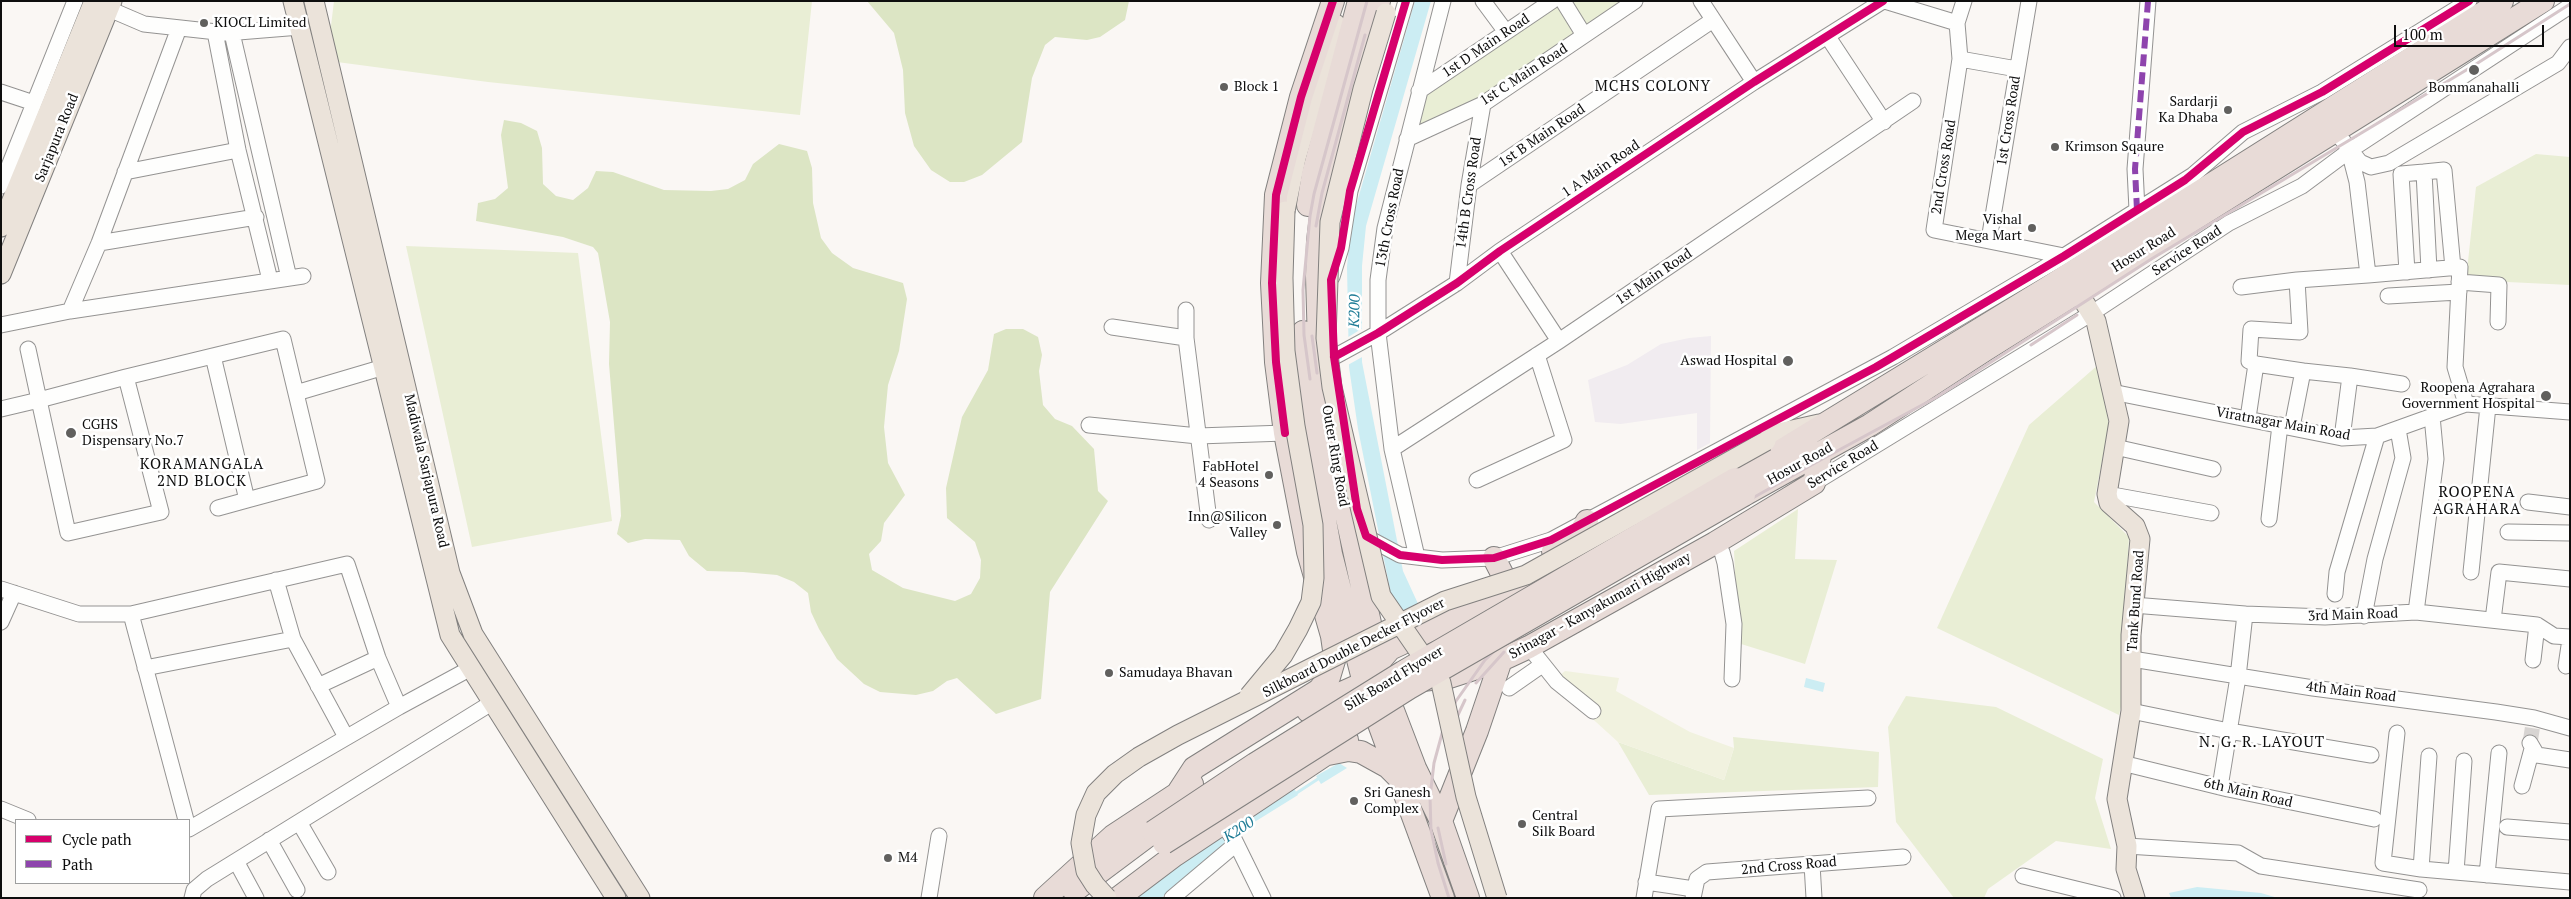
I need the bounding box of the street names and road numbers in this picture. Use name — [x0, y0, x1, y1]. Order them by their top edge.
street label: 1st D Main Road — [1439, 11, 1533, 81]
street label: 1st C Main Road — [1477, 40, 1571, 110]
street label: 1st Cross Road — [1994, 75, 2024, 167]
street label: Sarjapura Road — [32, 91, 82, 185]
street label: 1st B Main Road — [1496, 101, 1588, 171]
street label: 2nd Cross Road — [1928, 118, 1960, 216]
street label: 14th B Cross Road — [1453, 136, 1485, 250]
street label: 1 A Main Road — [1559, 137, 1643, 201]
street label: 13th Cross Road — [1372, 167, 1408, 269]
street label: Service Road — [2149, 222, 2225, 280]
street label: Hosur Road — [2109, 224, 2179, 276]
street label: 1st Main Road — [1613, 245, 1695, 309]
street label: Madiwala Sarjapura Road — [400, 393, 452, 549]
street label: Outer Ring Road — [1318, 404, 1352, 508]
street label: Viratnagar Main Road — [2214, 404, 2352, 444]
street label: Service Road — [1805, 437, 1881, 493]
street label: Hosur Road — [1764, 439, 1836, 489]
street label: Srinagar - Kanyakumari Highway — [1506, 549, 1694, 663]
street label: Tank Bund Road — [2124, 550, 2148, 652]
street label: Silkboard Double Decker Flyover — [1260, 595, 1448, 701]
street label: 3rd Main Road — [2308, 605, 2398, 625]
street label: Silk Board Flyover — [1342, 643, 1446, 715]
street label: 4th Main Road — [2305, 678, 2397, 706]
street label: 6th Main Road — [2202, 775, 2294, 811]
street label: 2nd Cross Road — [1741, 853, 1837, 879]

